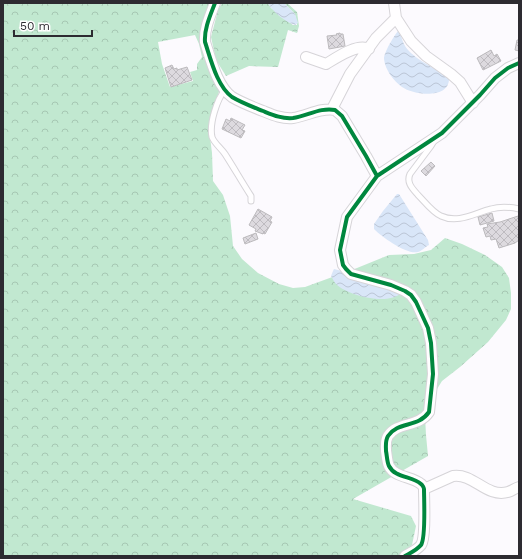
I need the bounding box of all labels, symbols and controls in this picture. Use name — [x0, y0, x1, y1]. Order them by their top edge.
scale bar — [14, 12, 92, 38]
text: 50 m — [20, 19, 50, 33]

